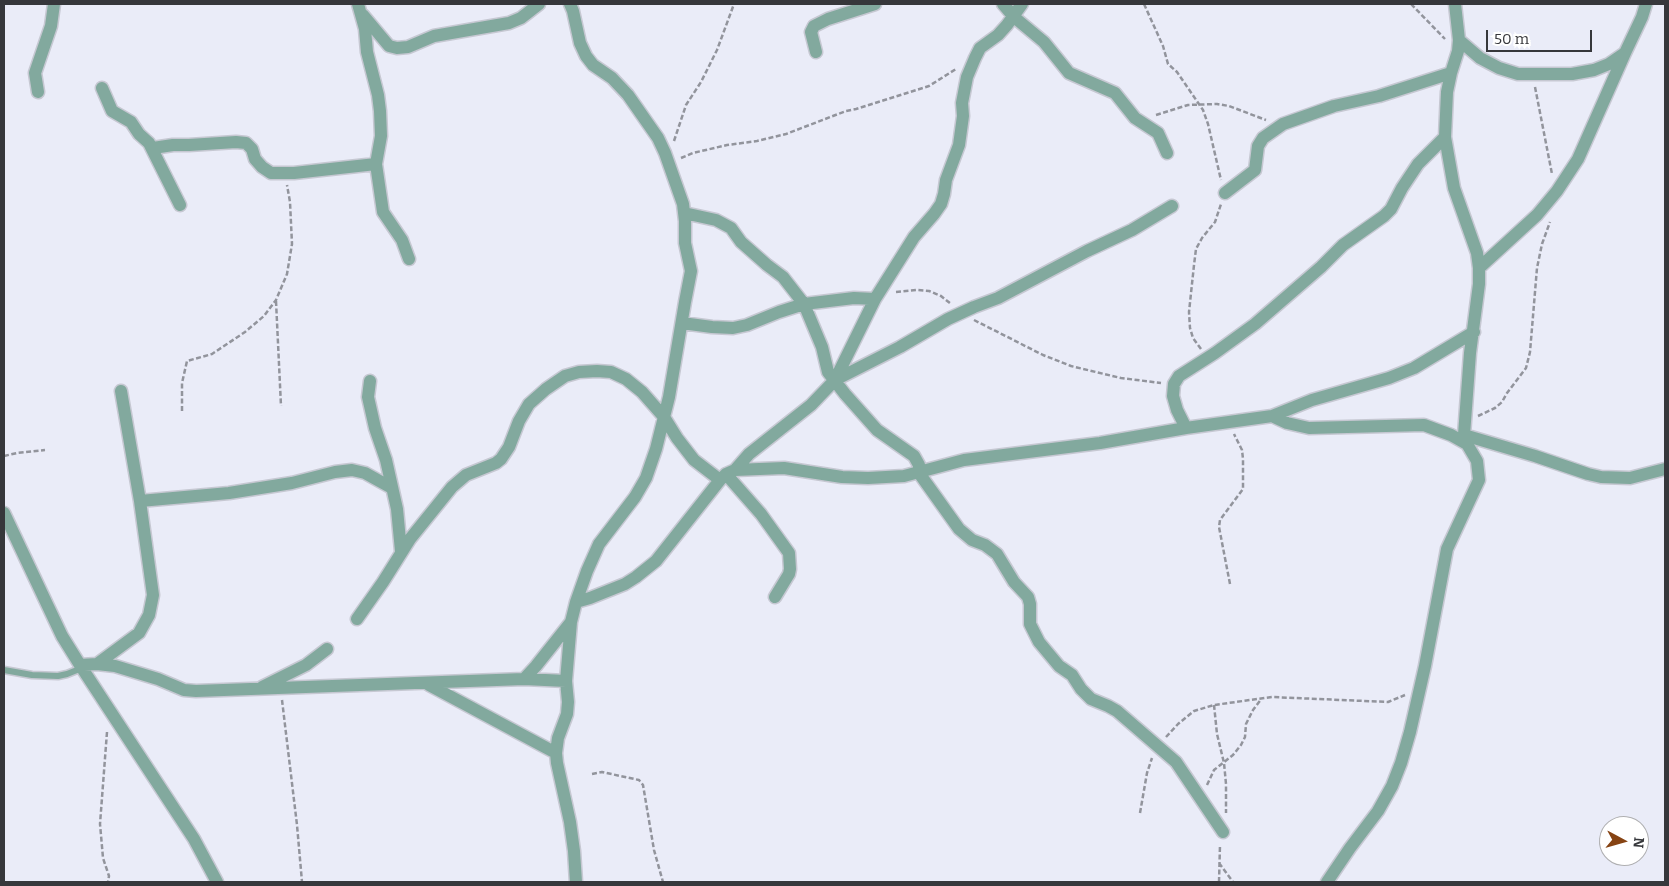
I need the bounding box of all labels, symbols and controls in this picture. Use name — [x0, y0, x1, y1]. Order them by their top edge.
scale bar — [1489, 20, 1595, 52]
text: 50 m — [1494, 30, 1529, 48]
north arrow — [1599, 816, 1649, 866]
text: N — [1629, 836, 1647, 849]

